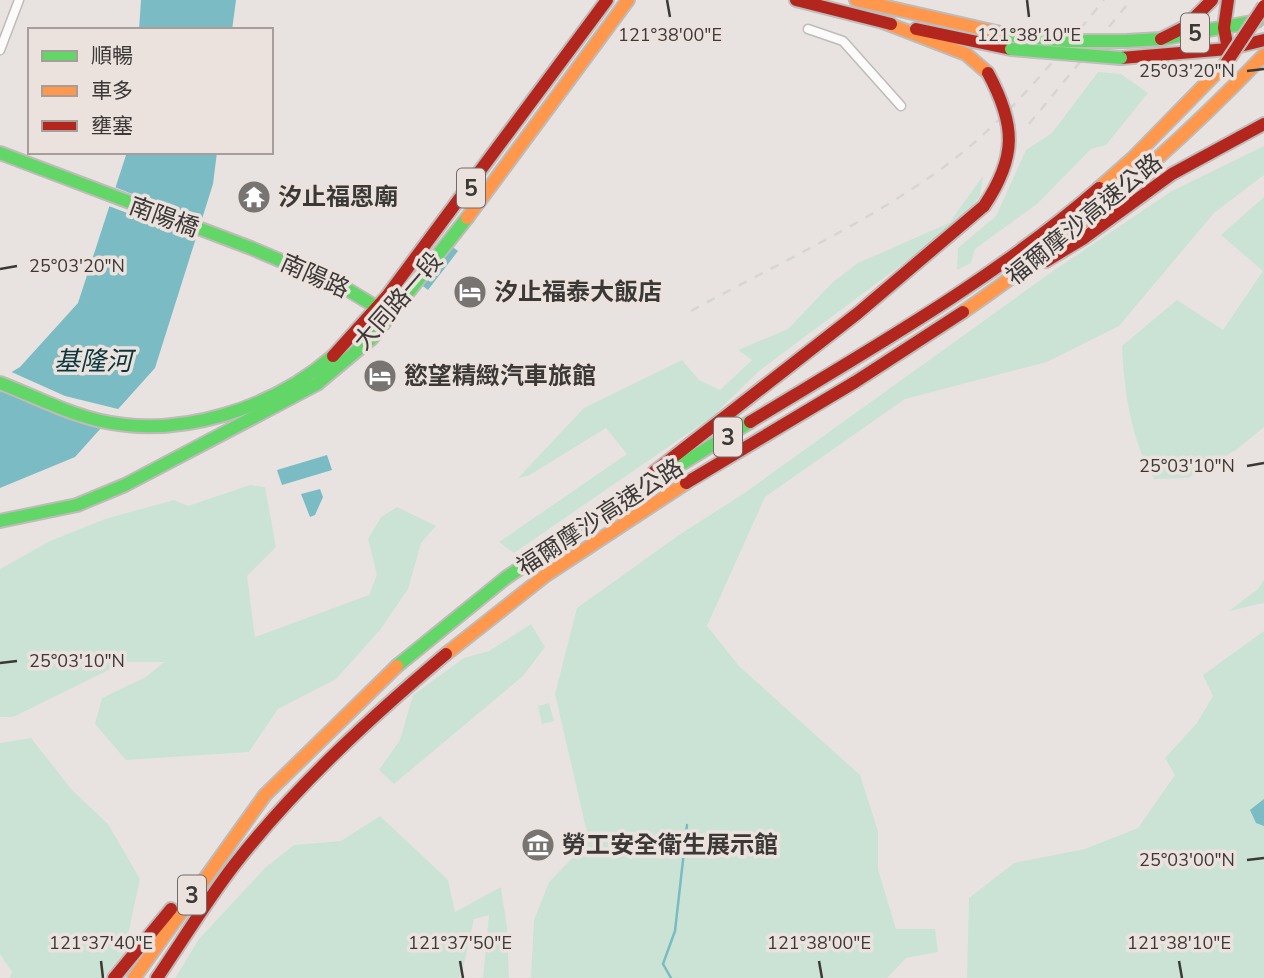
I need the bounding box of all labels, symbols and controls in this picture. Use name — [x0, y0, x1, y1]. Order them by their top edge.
road number: 5 — [1181, 14, 1209, 52]
text: 121°38'00"E — [618, 23, 722, 47]
text: 121°38'10"E — [977, 23, 1081, 47]
legend — [28, 28, 273, 154]
text: 順暢 — [91, 42, 133, 70]
text: 25°03'20"N — [1139, 59, 1235, 83]
text: 車多 — [91, 77, 133, 105]
text: 壅塞 — [91, 112, 133, 140]
street label: 福爾摩沙高速公路 — [999, 146, 1169, 292]
road number: 5 — [457, 168, 485, 208]
temple icon: 汐止福恩廟 — [235, 178, 273, 216]
place label: 汐止福恩廟 — [278, 181, 398, 213]
street label: 南陽橋 — [125, 190, 203, 244]
street label: 大同路一段 — [347, 245, 449, 357]
street label: 南陽路 — [276, 247, 354, 305]
text: 25°03'20"N — [29, 254, 125, 278]
hotel icon: 汐止福泰大飯店 — [451, 273, 489, 311]
place label: 汐止福泰大飯店 — [494, 276, 662, 308]
water label: 基隆河 — [54, 344, 137, 379]
hotel icon: 慾望精緻汽車旅館 — [361, 357, 399, 395]
place label: 慾望精緻汽車旅館 — [404, 360, 596, 392]
road number: 3 — [714, 418, 742, 457]
street label: 福爾摩沙高速公路 — [511, 451, 689, 583]
text: 25°03'10"N — [1139, 454, 1235, 478]
text: 25°03'10"N — [29, 649, 125, 673]
museum icon: 勞工安全衛生展示館 — [519, 826, 557, 864]
place label: 勞工安全衛生展示館 — [562, 829, 778, 861]
text: 25°03'00"N — [1139, 848, 1235, 872]
road number: 3 — [178, 876, 206, 914]
text: 121°37'40"E — [49, 931, 153, 955]
text: 121°37'50"E — [408, 931, 512, 955]
text: 121°38'00"E — [767, 931, 871, 955]
text: 121°38'10"E — [1127, 931, 1231, 955]

